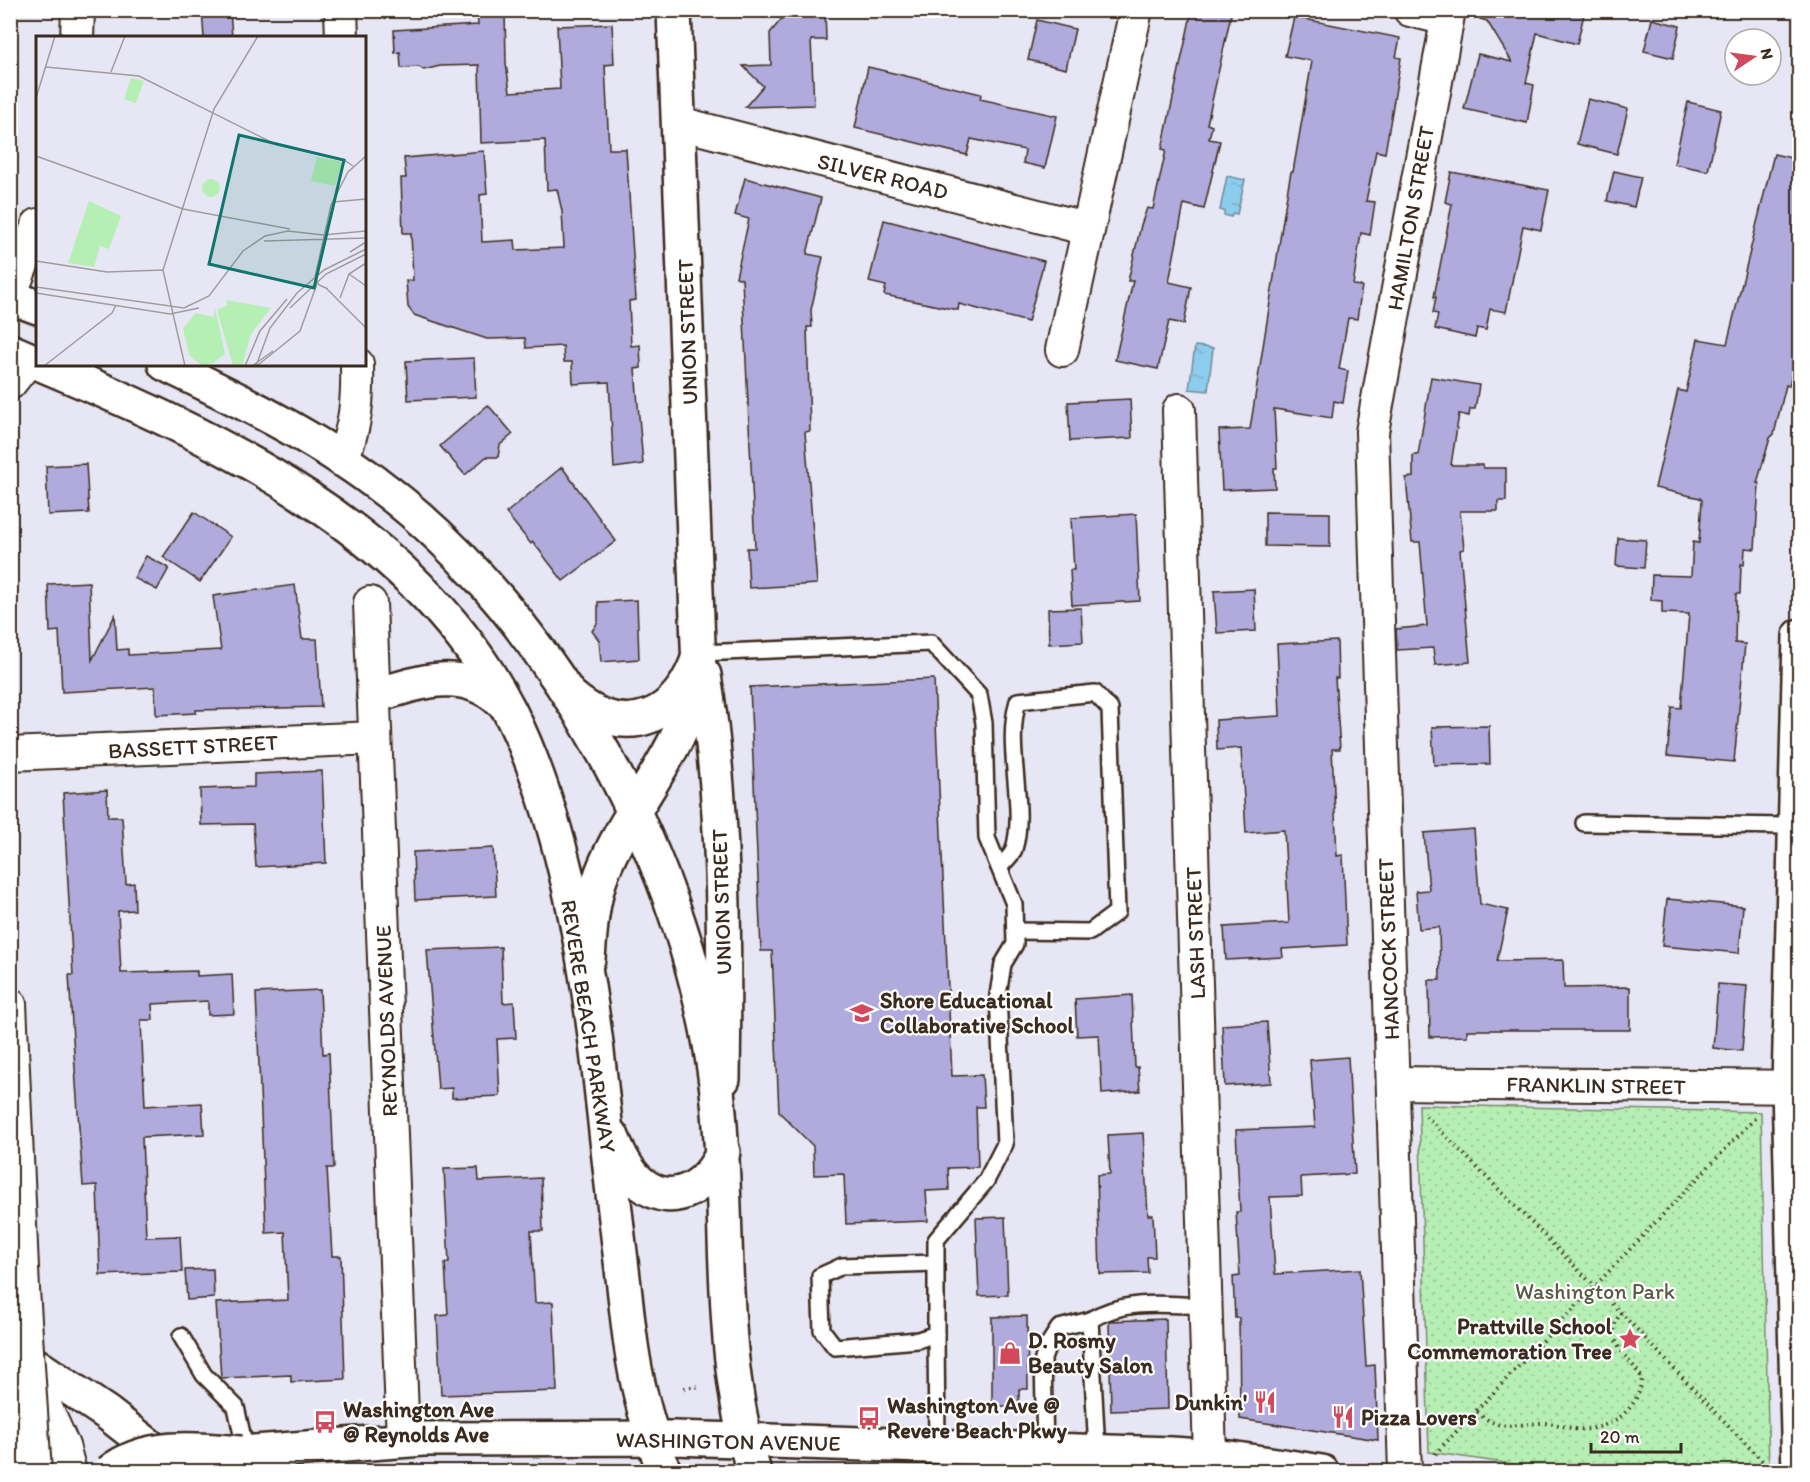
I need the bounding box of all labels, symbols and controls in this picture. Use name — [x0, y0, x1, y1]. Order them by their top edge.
north arrow — [1723, 27, 1783, 87]
inset map — [36, 36, 366, 366]
text: N — [1757, 46, 1778, 61]
street label: HAMILTON STREET — [1381, 123, 1440, 313]
street label: SILVER ROAD — [815, 147, 951, 206]
street label: UNION STREET — [671, 258, 704, 405]
street label: BASSETT STREET — [107, 729, 279, 764]
street label: UNION STREET — [705, 828, 738, 975]
street label: HANCOCK STREET — [1372, 857, 1405, 1041]
street label: LASH STREET — [1180, 866, 1211, 1000]
street label: REVERE BEACH PARKWAY — [555, 898, 622, 1155]
street label: REYNOLDS AVENUE — [370, 925, 403, 1117]
place label: Shore Educational Collaborative School — [880, 987, 1075, 1039]
school or university icon: Shore Educational Collaborative School — [849, 1000, 875, 1026]
street label: FRANKLIN STREET — [1506, 1070, 1687, 1101]
park label: Washington Park — [1515, 1278, 1675, 1305]
place label: Prattville School Commemoration Tree — [1407, 1313, 1613, 1365]
place icon: Prattville School Commemoration Tree — [1617, 1326, 1643, 1352]
place label: D. Rosmy Beauty Salon — [1028, 1327, 1154, 1379]
shop icon: D. Rosmy Beauty Salon — [997, 1340, 1023, 1366]
place label: Dunkin' — [1174, 1389, 1247, 1416]
restaurant icon: Dunkin' — [1252, 1389, 1278, 1415]
place label: Washington Ave @ Revere Beach Pkwy — [887, 1392, 1068, 1444]
place label: Washington Ave @ Reynolds Ave — [343, 1396, 494, 1448]
restaurant icon: Pizza Lovers — [1330, 1404, 1356, 1430]
place label: Pizza Lovers — [1361, 1404, 1477, 1431]
bus stop icon: Washington Ave @ Revere Beach Pkwy — [856, 1405, 882, 1431]
bus stop icon: Washington Ave @ Reynolds Ave — [312, 1409, 338, 1435]
scale bar — [1591, 1416, 1681, 1454]
street label: WASHINGTON AVENUE — [615, 1426, 841, 1457]
text: 20 m — [1600, 1426, 1640, 1448]

